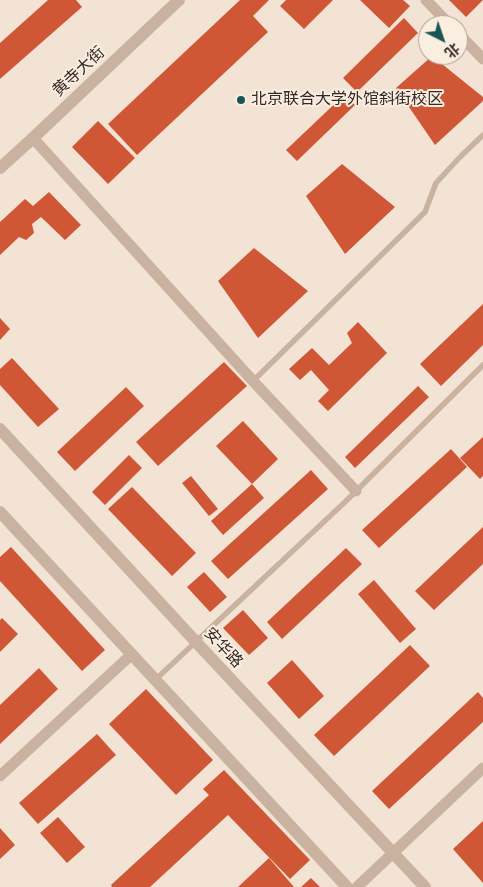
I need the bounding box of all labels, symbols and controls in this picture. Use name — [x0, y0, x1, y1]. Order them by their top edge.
north arrow — [418, 15, 468, 65]
text: 北 — [442, 40, 463, 61]
street label: 黄寺大街 — [49, 43, 109, 101]
place label: 北京联合大学外馆斜街校区 — [251, 90, 443, 110]
marker: 北京联合大学外馆斜街校区 — [235, 94, 247, 106]
street label: 安华路 — [200, 624, 246, 672]

